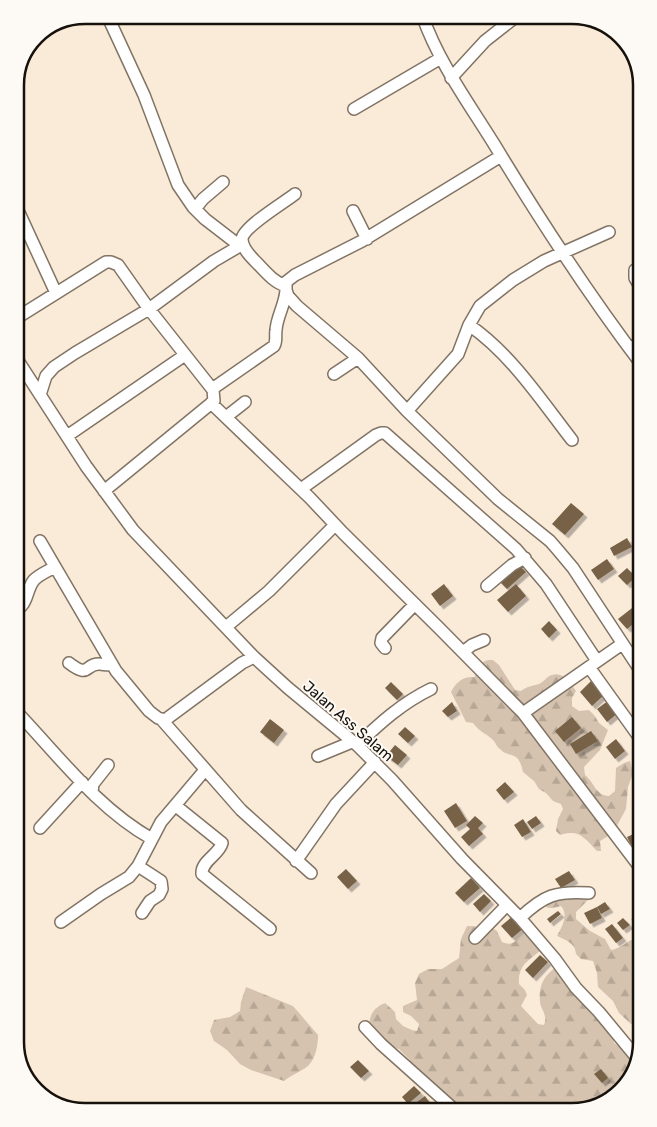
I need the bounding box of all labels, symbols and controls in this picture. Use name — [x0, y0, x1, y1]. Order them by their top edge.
street label: Jalan Ass Salam — [299, 677, 397, 765]

